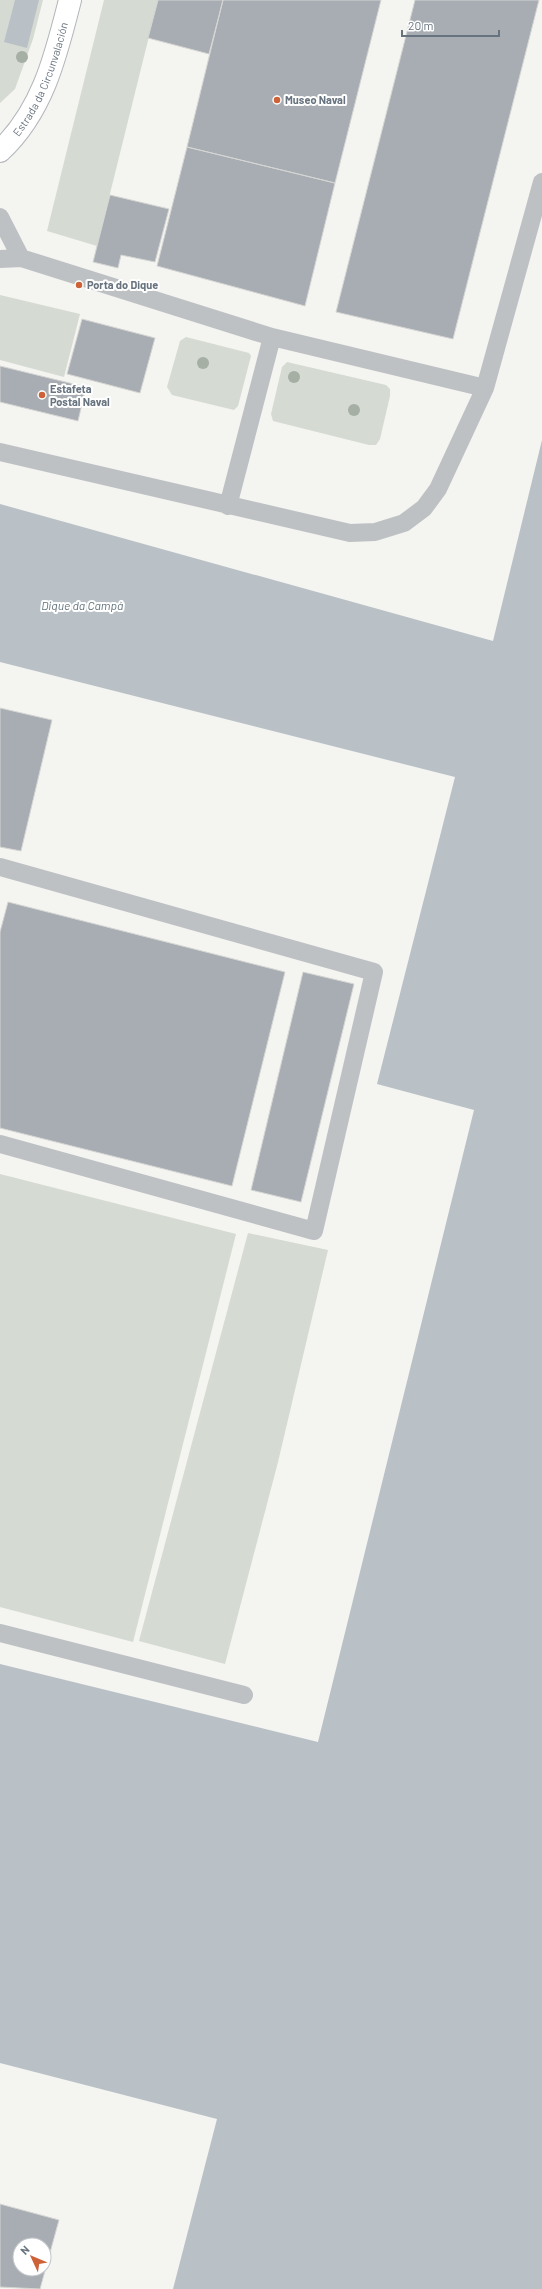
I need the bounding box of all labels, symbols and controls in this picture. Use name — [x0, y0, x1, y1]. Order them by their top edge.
scale bar — [402, 12, 499, 38]
text: 20 m — [408, 18, 434, 32]
street label: Estrada da Circunvalación — [10, 21, 70, 138]
place label: Museo Naval — [285, 93, 346, 106]
marker: Museo Naval — [272, 95, 282, 105]
place label: Porta do Dique — [87, 278, 158, 291]
marker: Porta do Dique — [74, 280, 84, 290]
place label: Estafeta Postal Naval — [50, 382, 110, 408]
marker: Estafeta Postal Naval — [37, 390, 47, 400]
water label: Dique da Campá — [41, 598, 123, 612]
north arrow — [12, 2237, 52, 2277]
text: N — [17, 2243, 32, 2257]

